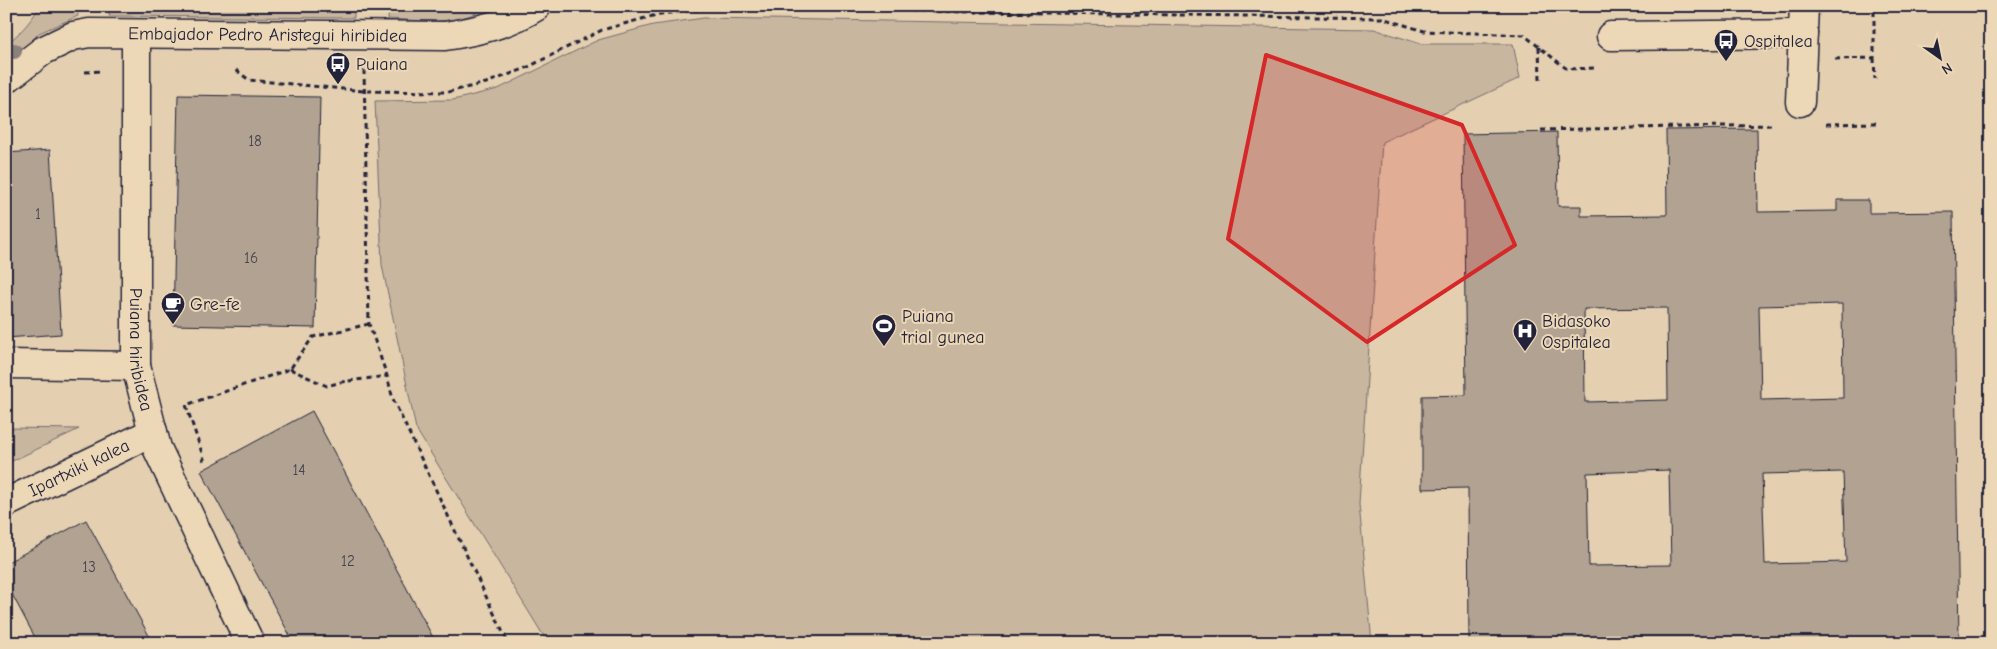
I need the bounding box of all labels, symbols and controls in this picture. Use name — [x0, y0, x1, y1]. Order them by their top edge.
street label: Embajador Pedro Aristegui hiribidea — [128, 23, 407, 47]
bus stop icon: Ospitalea — [1713, 28, 1739, 62]
place label: Ospitalea — [1744, 31, 1813, 52]
north arrow — [1914, 32, 1964, 82]
bus stop icon: Puiana — [325, 51, 351, 85]
place label: Puiana — [356, 54, 408, 75]
text: N — [1938, 59, 1955, 78]
house number: 18 — [248, 132, 262, 150]
house number: 1 — [35, 205, 41, 223]
house number: 16 — [244, 249, 258, 267]
street label: Puiana hiribidea — [125, 288, 157, 414]
cafe icon: Gre-fe — [160, 291, 186, 325]
place label: Gre-fe — [190, 294, 240, 315]
place label: Puiana trial gunea — [901, 306, 985, 348]
place label: Bidasoko Ospitalea — [1542, 311, 1611, 353]
sports icon: Puiana trial gunea — [871, 313, 897, 347]
hospital icon: Bidasoko Ospitalea — [1512, 318, 1538, 352]
street label: Ipartxiki kalea — [25, 435, 133, 502]
house number: 14 — [292, 461, 306, 479]
house number: 12 — [341, 552, 355, 570]
house number: 13 — [82, 558, 96, 576]

